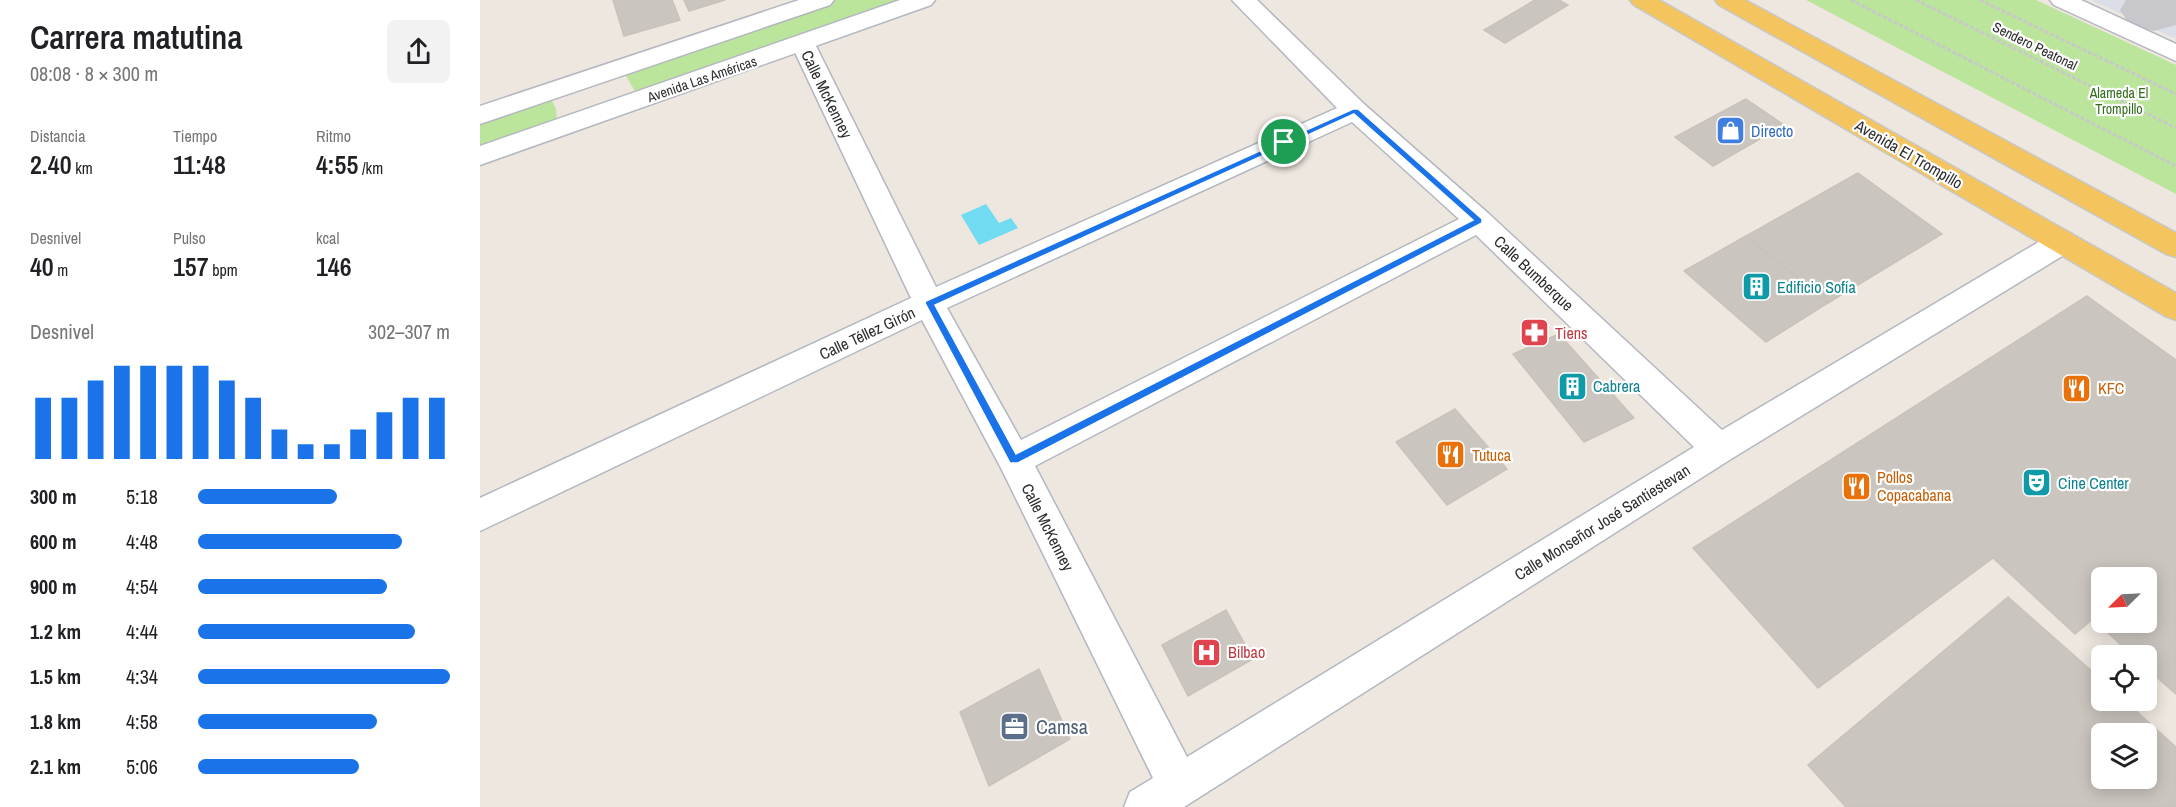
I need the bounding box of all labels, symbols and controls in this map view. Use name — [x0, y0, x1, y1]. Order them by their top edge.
text: Carrera matutina — [30, 15, 242, 59]
street label: Sendero Peatonal — [1990, 18, 2080, 74]
button: share — [387, 20, 450, 83]
street label: Calle McKenney — [796, 46, 858, 142]
street label: Avenida Las Américas — [644, 52, 759, 107]
text: 08:08 · 8 × 300 m — [30, 60, 158, 87]
park label: Alameda El Trompillo — [2089, 84, 2148, 118]
street label: Avenida El Trompillo — [1850, 114, 1967, 194]
shop icon: Directo — [1714, 115, 1746, 147]
pin — [1258, 116, 1309, 167]
place label: Directo — [1751, 120, 1793, 142]
text: Distancia — [30, 125, 85, 147]
text: Tiempo — [173, 125, 217, 147]
text: Ritmo — [316, 125, 351, 147]
icon: arrive — [1267, 125, 1300, 158]
text: 2.40 — [30, 147, 72, 182]
text: 11:48 — [173, 147, 226, 182]
text: 4:55 — [316, 147, 358, 182]
text: km — [72, 157, 93, 179]
text: /km — [358, 157, 383, 179]
text: Desnivel — [30, 227, 81, 249]
text: Pulso — [173, 227, 206, 249]
text: kcal — [316, 227, 339, 249]
street label: Calle Bumberque — [1489, 230, 1579, 316]
text: 40 — [30, 249, 54, 284]
text: 157 — [173, 249, 209, 284]
text: 146 — [316, 249, 352, 284]
text: m — [54, 259, 68, 281]
text: bpm — [209, 259, 238, 281]
building icon: Edificio Sofía — [1740, 271, 1772, 303]
place label: Edificio Sofía — [1777, 276, 1856, 298]
street label: Calle Téllez Girón — [816, 301, 918, 365]
pharmacy icon: Tiens — [1518, 317, 1550, 349]
text: Desnivel — [30, 318, 94, 345]
text: 302–307 m — [368, 318, 450, 345]
place label: Tiens — [1555, 322, 1588, 344]
building icon: Cabrera — [1556, 370, 1588, 402]
restaurant icon: KFC — [2061, 372, 2093, 404]
place label: Cabrera — [1593, 375, 1641, 397]
place label: KFC — [2098, 377, 2124, 399]
restaurant icon: Tutuca — [1435, 439, 1467, 471]
place label: Tutuca — [1472, 444, 1512, 466]
street label: Calle Monseñor José Santiestevan — [1510, 459, 1694, 585]
place label: Pollos Copacabana — [1877, 466, 1952, 506]
theatre icon: Cine Center — [2021, 467, 2053, 499]
restaurant icon: Pollos Copacabana — [1840, 470, 1872, 502]
place label: Cine Center — [2058, 472, 2129, 494]
street label: Calle McKenney — [1017, 479, 1080, 575]
text: 300 m — [30, 483, 77, 510]
text: 5:18 — [126, 483, 158, 510]
text: 600 m — [30, 528, 77, 555]
text: 4:48 — [126, 528, 158, 555]
north arrow — [2091, 567, 2157, 633]
map controls — [2091, 567, 2157, 789]
text: 900 m — [30, 573, 77, 600]
text: 4:54 — [126, 573, 158, 600]
text: 1.2 km — [30, 618, 81, 645]
text: 4:44 — [126, 618, 158, 645]
hospital icon: Bilbao — [1191, 636, 1223, 668]
place label: Bilbao — [1228, 641, 1265, 663]
button: locate — [2091, 645, 2157, 711]
text: 1.5 km — [30, 663, 81, 690]
text: 4:34 — [126, 663, 158, 690]
text: 1.8 km — [30, 708, 81, 735]
text: 4:58 — [126, 708, 158, 735]
office icon: Camsa — [999, 710, 1031, 742]
place label: Camsa — [1036, 713, 1088, 740]
button: layers — [2091, 723, 2157, 789]
text: 2.1 km — [30, 753, 81, 780]
text: 5:06 — [126, 753, 158, 780]

